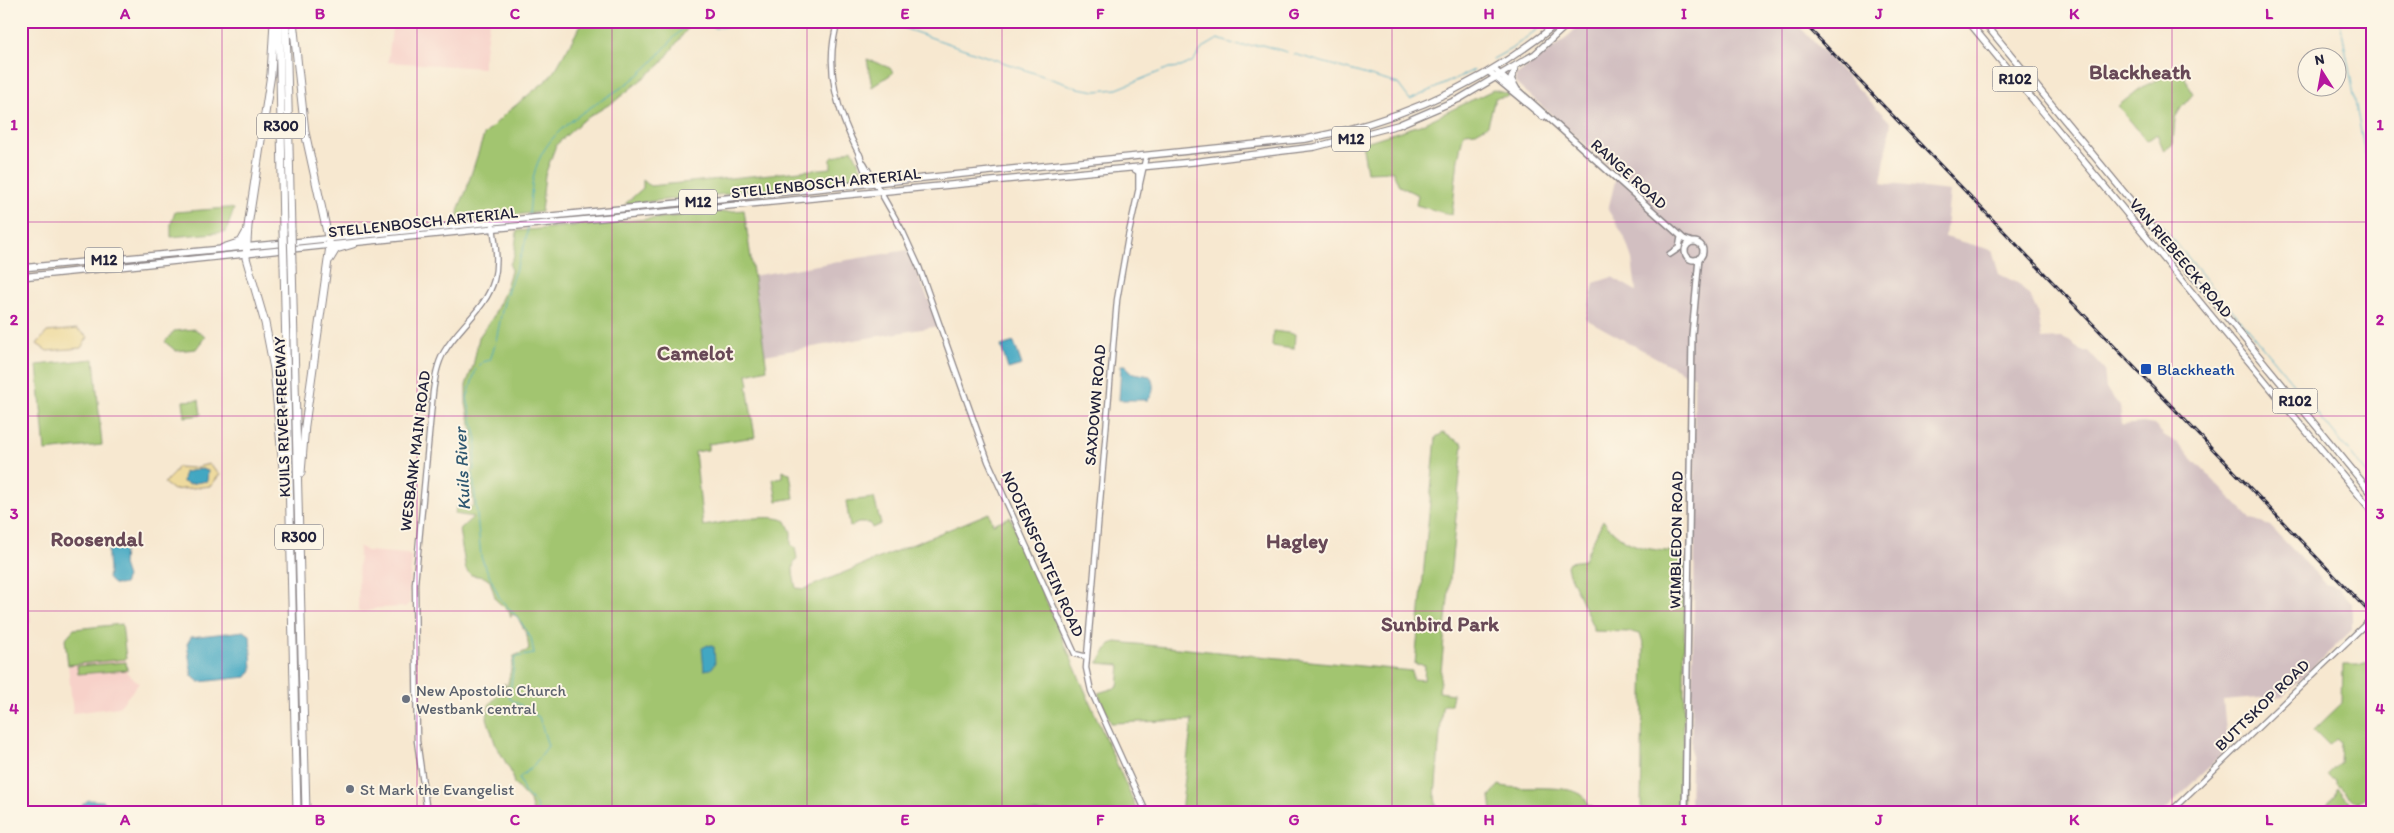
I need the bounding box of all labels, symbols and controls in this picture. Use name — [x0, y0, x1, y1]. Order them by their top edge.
text: A — [119, 4, 131, 23]
text: B — [315, 4, 326, 23]
text: C — [510, 4, 521, 23]
text: D — [705, 4, 716, 23]
text: E — [901, 4, 910, 23]
text: F — [1096, 4, 1105, 23]
text: G — [1288, 4, 1300, 23]
text: H — [1483, 4, 1495, 23]
text: I — [1681, 4, 1687, 23]
text: J — [1874, 4, 1883, 23]
text: K — [2069, 4, 2080, 23]
text: L — [2265, 4, 2274, 23]
north arrow — [2296, 48, 2346, 98]
text: N — [2313, 50, 2326, 69]
district label: Blackheath — [2089, 59, 2192, 84]
road number: R102 — [1992, 66, 2038, 92]
road number: R300 — [257, 114, 305, 138]
text: 1 — [10, 115, 18, 134]
text: 1 — [2376, 115, 2384, 134]
road number: M12 — [1332, 126, 1370, 152]
street label: RANGE ROAD — [1587, 135, 1671, 213]
street label: STELLENBOSCH ARTERIAL — [730, 164, 922, 202]
road number: M12 — [679, 190, 717, 214]
street label: VAN RIEBEECK ROAD — [2125, 194, 2237, 322]
street label: STELLENBOSCH ARTERIAL — [327, 203, 519, 241]
road number: M12 — [85, 248, 123, 272]
text: 2 — [10, 310, 19, 329]
text: 2 — [2376, 310, 2385, 329]
street label: KUILS RIVER FREEWAY — [270, 336, 294, 498]
district label: Camelot — [657, 340, 733, 365]
street label: SAXDOWN ROAD — [1080, 343, 1110, 466]
place label: Blackheath — [2157, 360, 2235, 379]
marker: Blackheath — [2139, 362, 2153, 376]
street label: WESBANK MAIN ROAD — [396, 369, 434, 533]
road number: R102 — [2272, 388, 2318, 414]
water label: Kuils River — [449, 425, 475, 511]
street label: NOOIENSFONTEIN ROAD — [998, 468, 1088, 640]
street label: WIMBLEDON ROAD — [1665, 471, 1687, 609]
text: 3 — [10, 504, 19, 523]
text: 3 — [2376, 504, 2385, 523]
road number: R300 — [275, 524, 323, 550]
district label: Roosendal — [51, 526, 145, 551]
district label: Hagley — [1266, 528, 1329, 554]
district label: Sunbird Park — [1381, 611, 1500, 636]
street label: BUTTSKOP ROAD — [2211, 655, 2313, 755]
place label: New Apostolic Church Westbank central — [416, 681, 566, 718]
marker: New Apostolic Church Westbank central — [400, 693, 412, 705]
text: 4 — [9, 699, 19, 718]
text: 4 — [2375, 699, 2385, 718]
place label: St Mark the Evangelist — [360, 780, 514, 799]
marker: St Mark the Evangelist — [344, 783, 356, 795]
text: A — [119, 810, 131, 829]
text: B — [315, 810, 326, 829]
text: C — [510, 810, 521, 829]
text: D — [705, 810, 716, 829]
text: E — [901, 810, 910, 829]
text: F — [1096, 810, 1105, 829]
text: G — [1288, 810, 1300, 829]
text: H — [1483, 810, 1495, 829]
text: I — [1681, 810, 1687, 829]
text: J — [1874, 810, 1883, 829]
text: K — [2069, 810, 2080, 829]
text: L — [2265, 810, 2274, 829]

